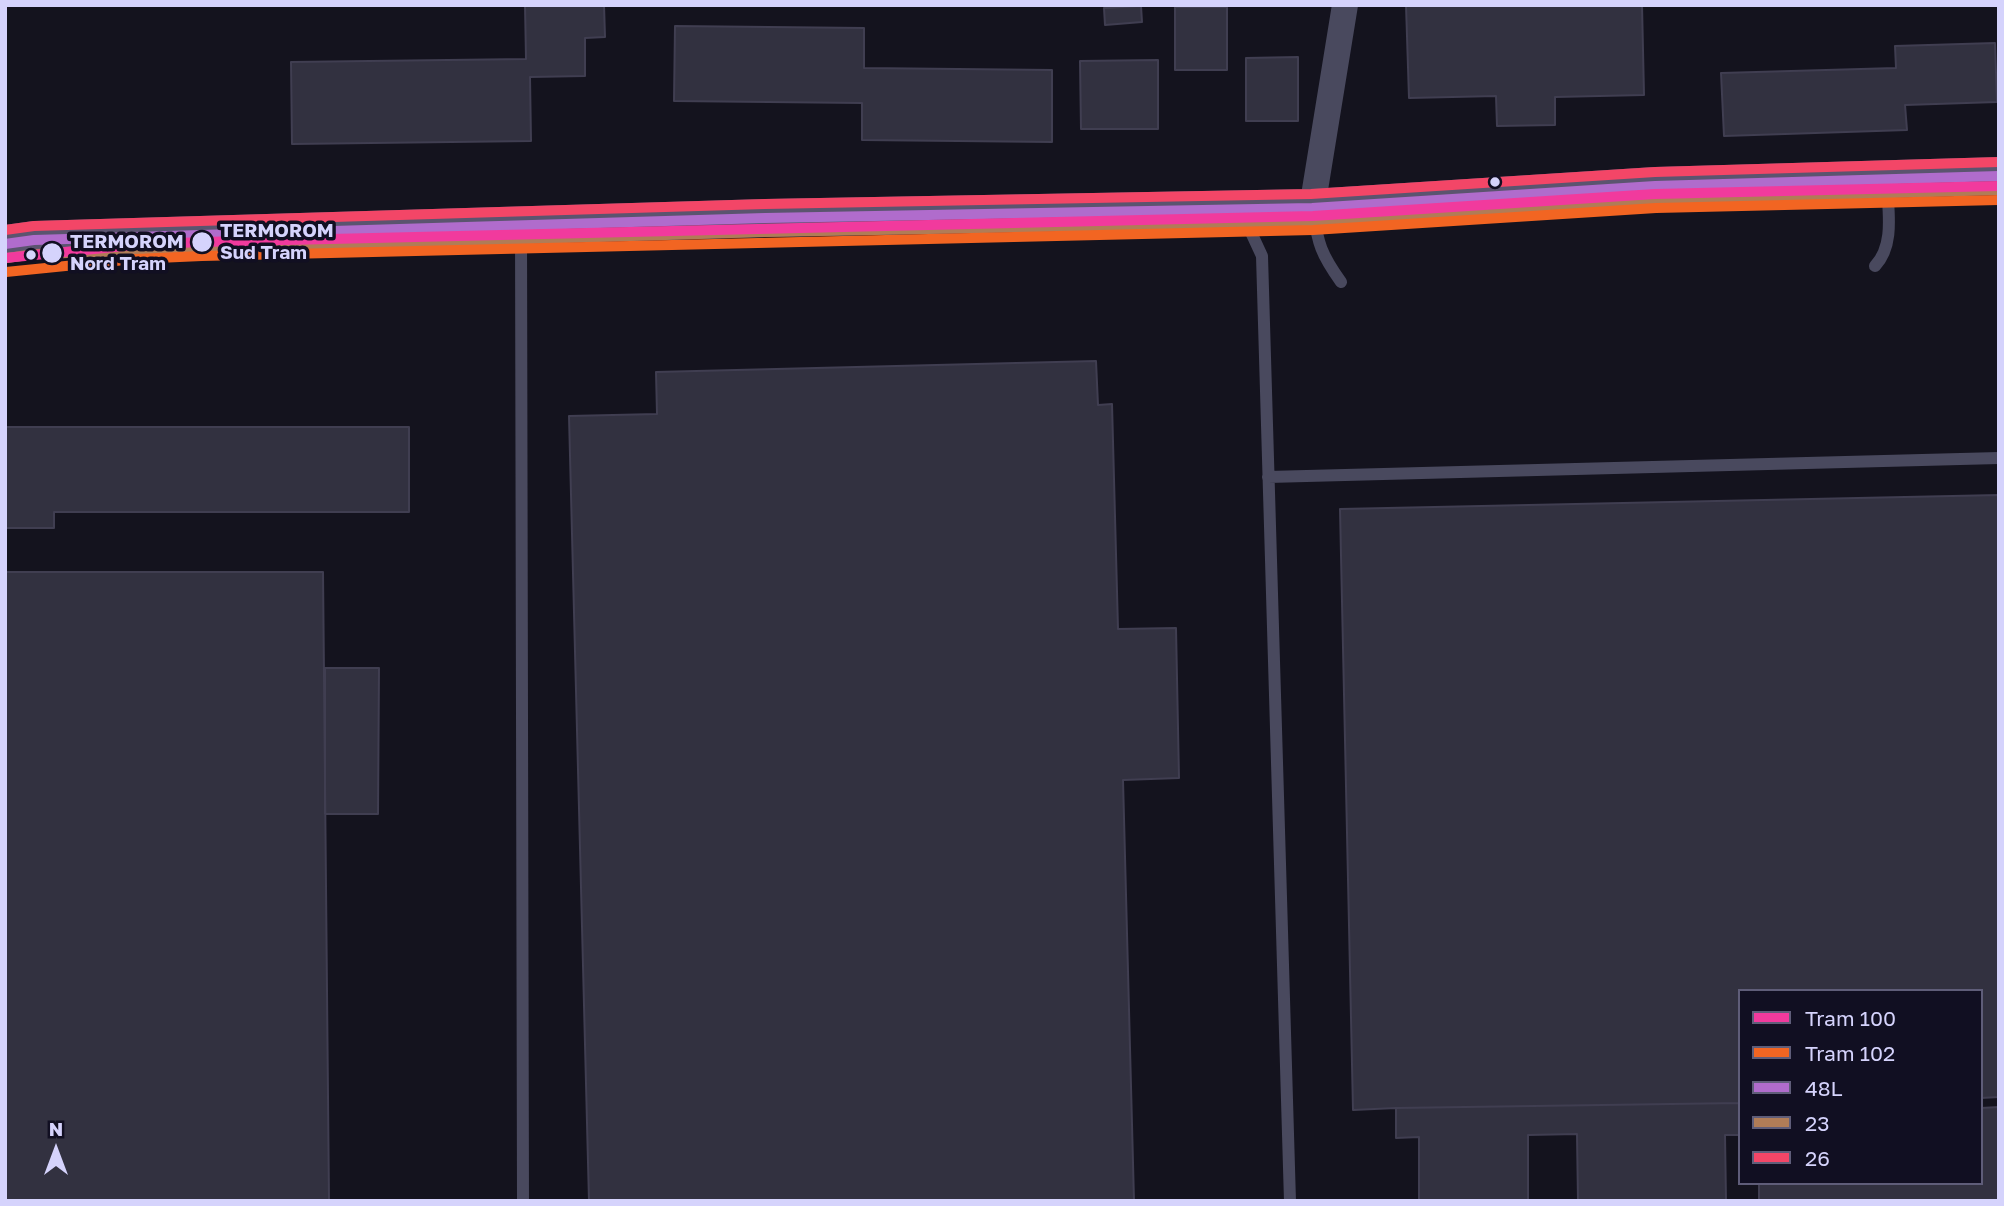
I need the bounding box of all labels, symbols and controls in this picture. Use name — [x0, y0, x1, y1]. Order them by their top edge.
unlabelled marker — [1488, 175, 1502, 189]
place label: TERMOROM Sud Tram — [220, 220, 334, 264]
marker: TERMOROM Sud Tram — [190, 230, 214, 254]
place label: TERMOROM Nord Tram — [70, 231, 184, 275]
marker: TERMOROM Nord Tram — [40, 241, 64, 265]
unlabelled marker — [24, 248, 38, 262]
legend — [1738, 989, 1983, 1185]
text: Tram 100 — [1805, 1005, 1896, 1031]
text: Tram 102 — [1805, 1040, 1895, 1066]
text: 48L — [1805, 1075, 1843, 1101]
text: 23 — [1805, 1110, 1829, 1136]
north arrow — [21, 1115, 91, 1185]
text: N — [49, 1117, 63, 1140]
text: 26 — [1805, 1145, 1830, 1171]

